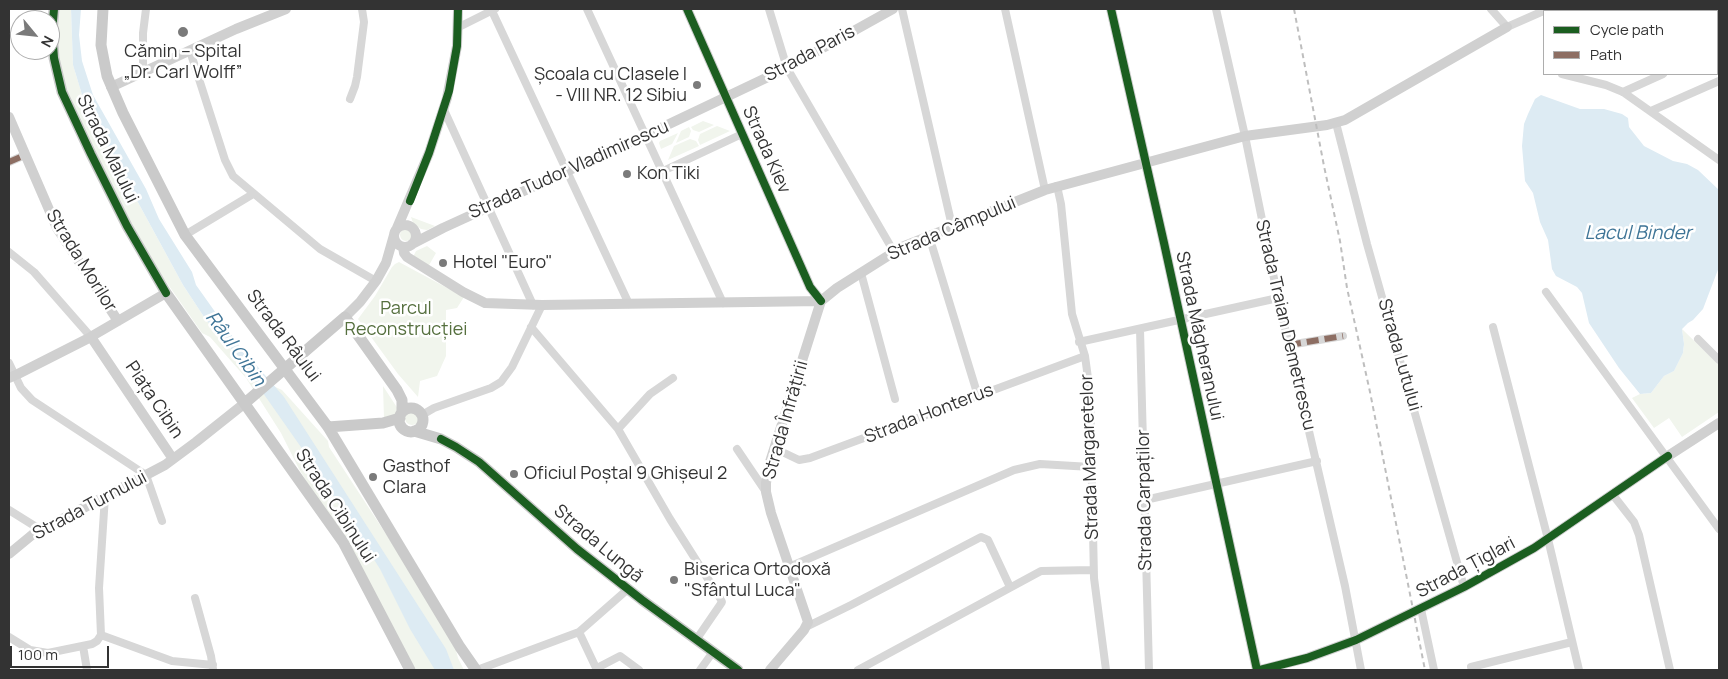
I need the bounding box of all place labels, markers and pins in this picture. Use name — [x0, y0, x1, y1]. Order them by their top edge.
marker: Cămin – Spital „Dr. Carl Wolff” — [176, 25, 190, 39]
place label: Cămin – Spital „Dr. Carl Wolff” — [124, 41, 242, 84]
place label: Școala cu Clasele I - VIII NR. 12 Sibiu — [534, 64, 687, 106]
marker: Școala cu Clasele I - VIII NR. 12 Sibiu — [691, 79, 703, 91]
place label: Kon Tiki — [637, 163, 700, 185]
marker: Kon Tiki — [621, 168, 633, 180]
place label: Hotel "Euro" — [453, 252, 553, 274]
marker: Hotel "Euro" — [437, 257, 449, 269]
place label: Gasthof Clara — [383, 456, 450, 498]
place label: Oficiul Poștal 9 Ghișeul 2 — [524, 463, 727, 485]
marker: Oficiul Poștal 9 Ghișeul 2 — [508, 468, 520, 480]
marker: Gasthof Clara — [367, 471, 379, 483]
place label: Biserica Ortodoxă "Sfântul Luca" — [684, 559, 831, 602]
marker: Biserica Ortodoxă "Sfântul Luca" — [668, 574, 680, 586]

